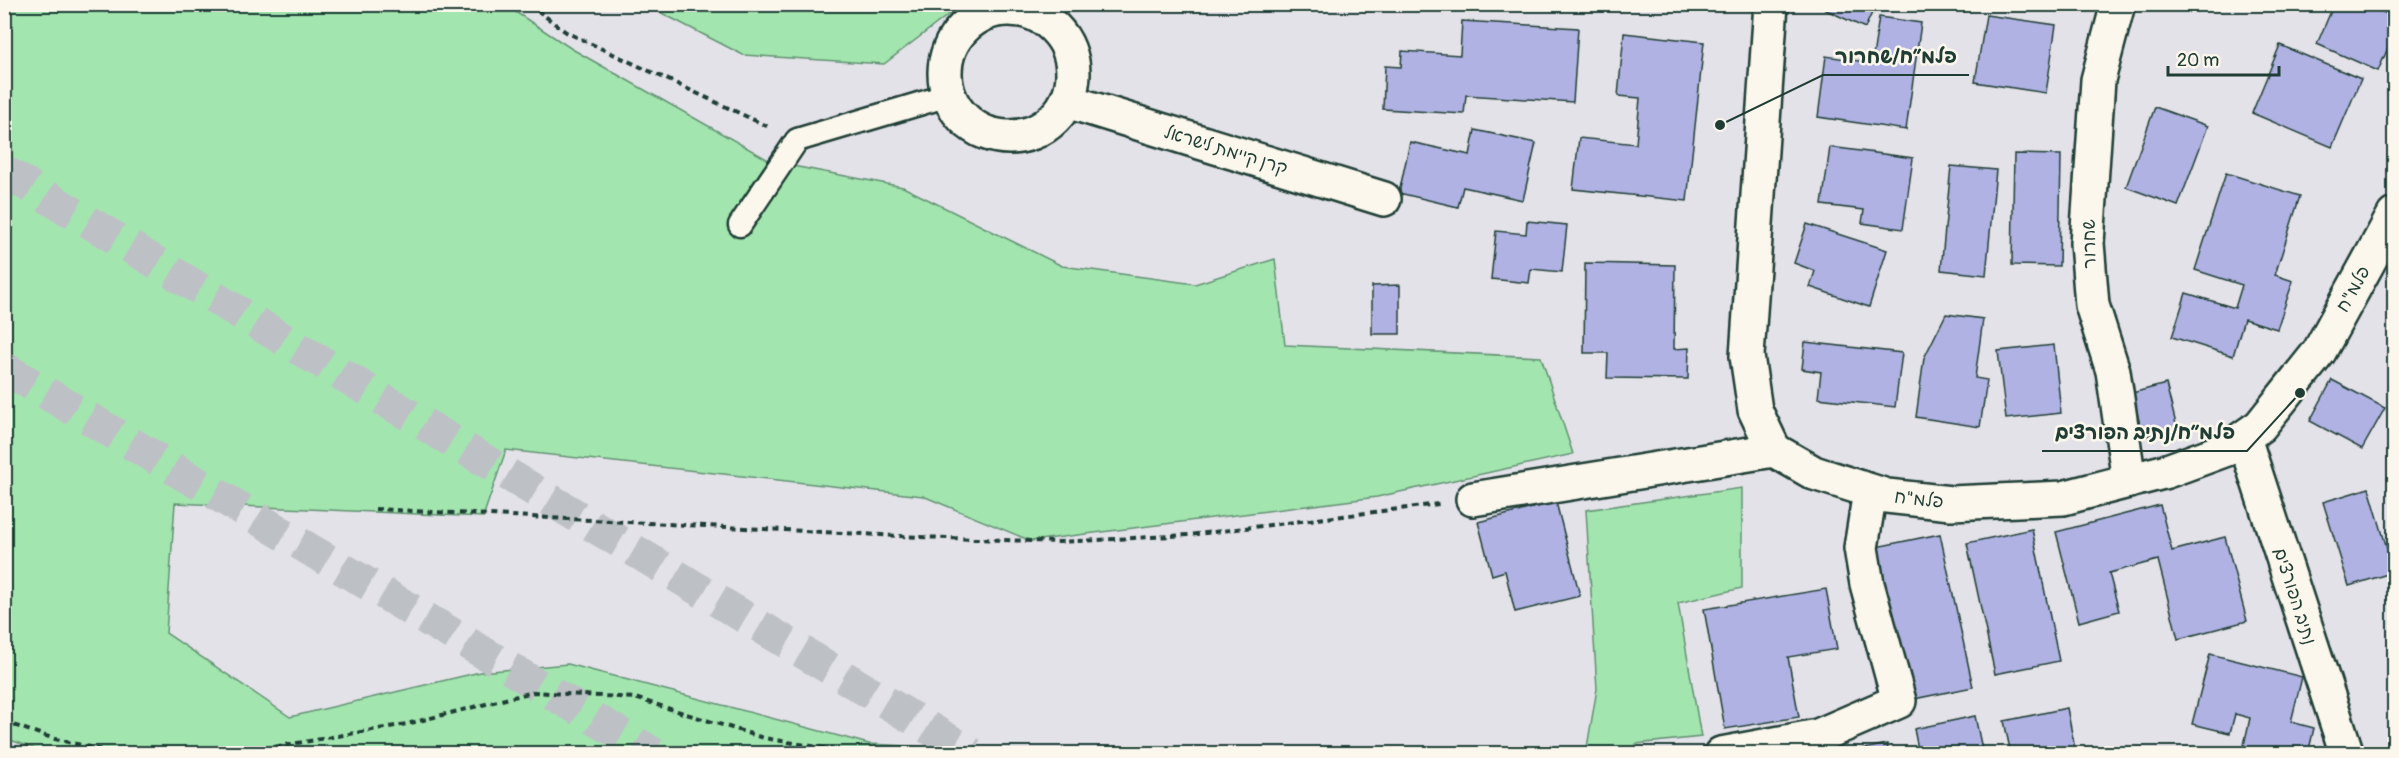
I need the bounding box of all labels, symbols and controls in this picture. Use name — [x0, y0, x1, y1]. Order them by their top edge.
callout: פלמ״ח/שחרור — [1823, 37, 1969, 75]
scale bar — [2168, 39, 2279, 77]
text: פלמ״ח/שחרור — [1835, 44, 1957, 69]
text: 20 m — [2177, 49, 2219, 72]
street label: קרן קיימת לישראל — [1161, 121, 1290, 180]
street label: שחרור — [2078, 219, 2101, 269]
street label: פלמ"ח — [2331, 262, 2376, 316]
callout: פלמ״ח/נתיב הפורצים — [2042, 413, 2247, 451]
text: פלמ״ח/נתיב הפורצים — [2055, 420, 2235, 445]
street label: פלמ"ח — [1893, 485, 1945, 514]
street label: נתיב הפורצים — [2268, 545, 2321, 648]

